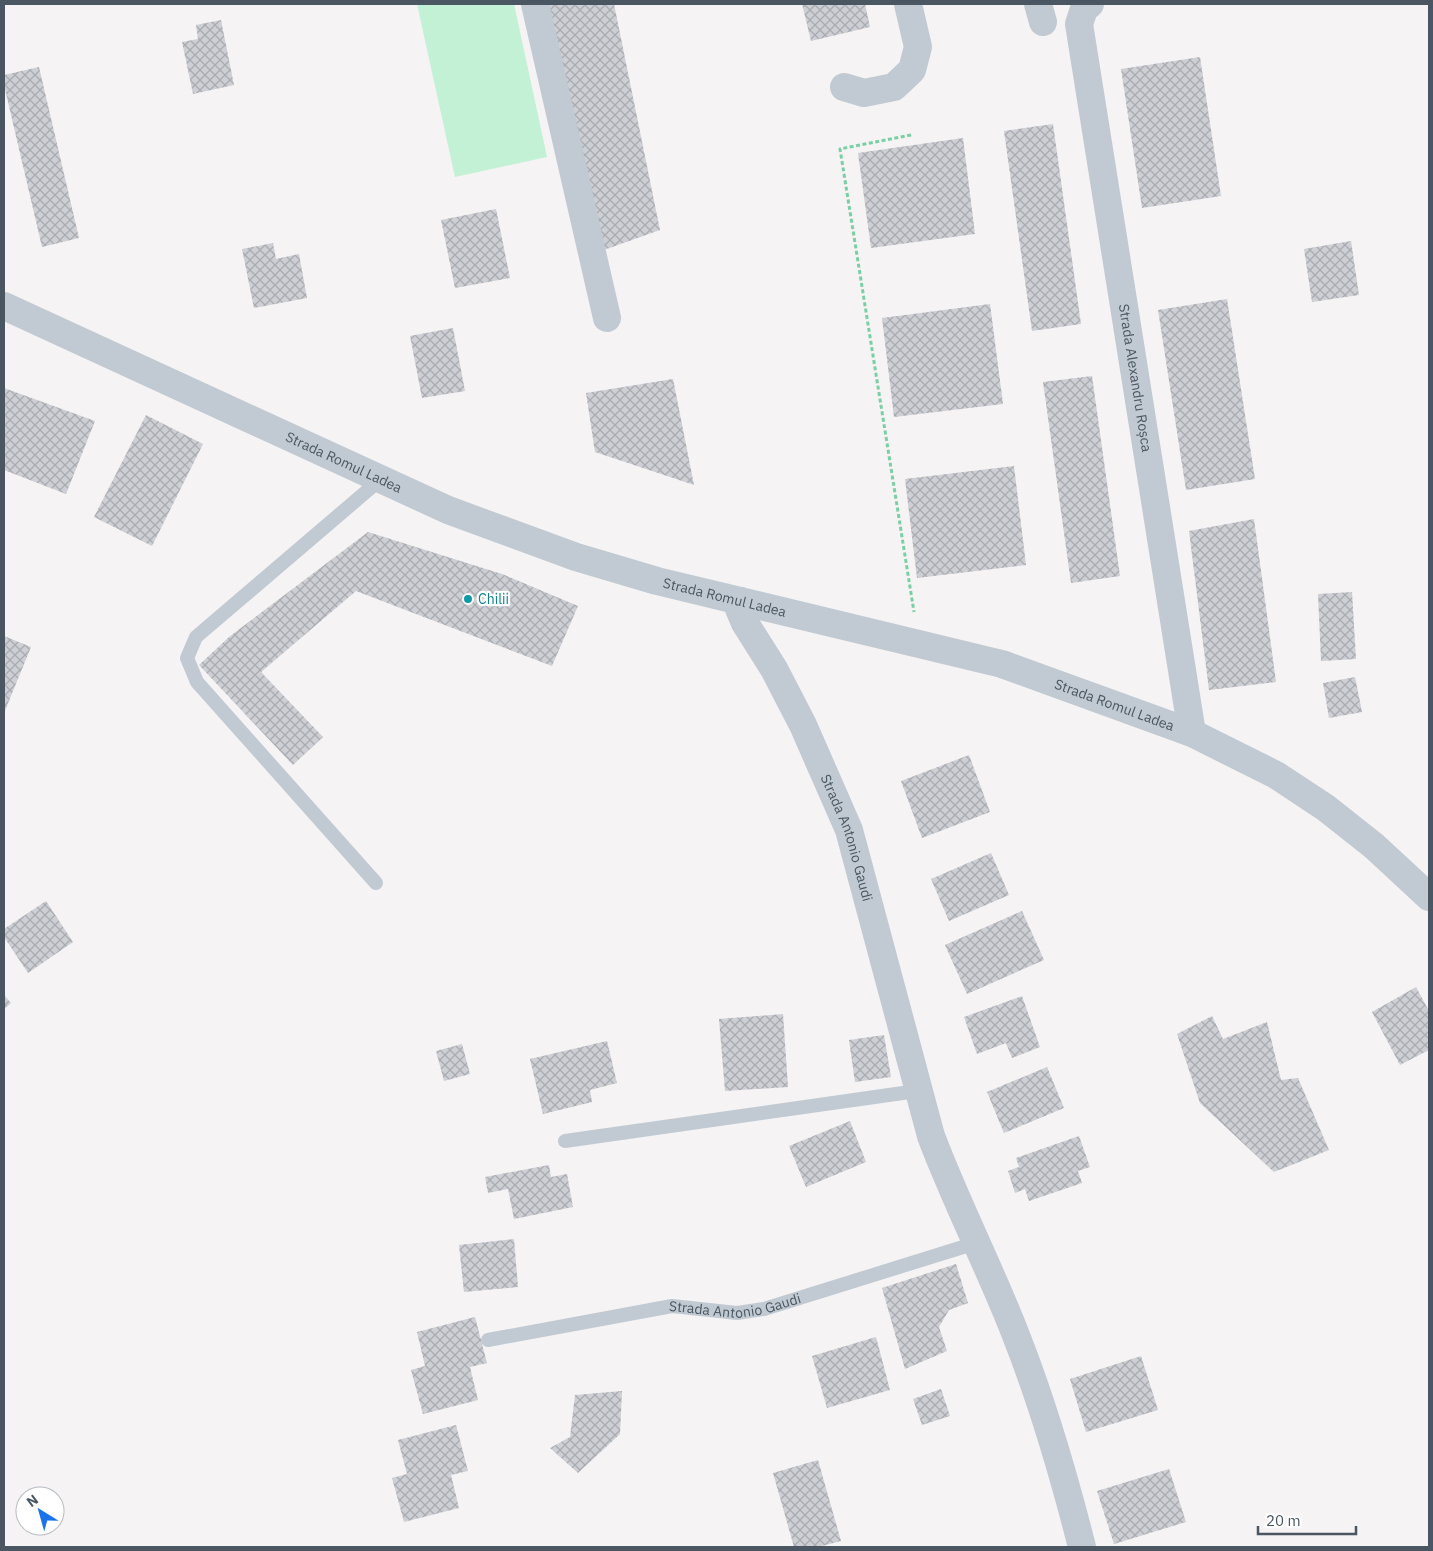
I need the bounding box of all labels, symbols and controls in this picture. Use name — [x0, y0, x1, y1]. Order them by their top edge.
street label: Strada Alexandru Roșca — [1115, 302, 1156, 454]
street label: Strada Romul Ladea — [283, 428, 405, 497]
street label: Strada Romul Ladea — [661, 574, 789, 621]
place label: Chilii — [478, 590, 509, 608]
marker: Chilii — [462, 593, 474, 605]
street label: Strada Romul Ladea — [1052, 675, 1177, 735]
street label: Strada Antonio Gaudi — [817, 771, 877, 903]
street label: Strada Antonio Gaudi — [668, 1289, 803, 1322]
north arrow — [15, 1486, 65, 1536]
text: N — [23, 1490, 42, 1511]
scale bar — [1258, 1504, 1356, 1536]
text: 20 m — [1266, 1511, 1301, 1530]

